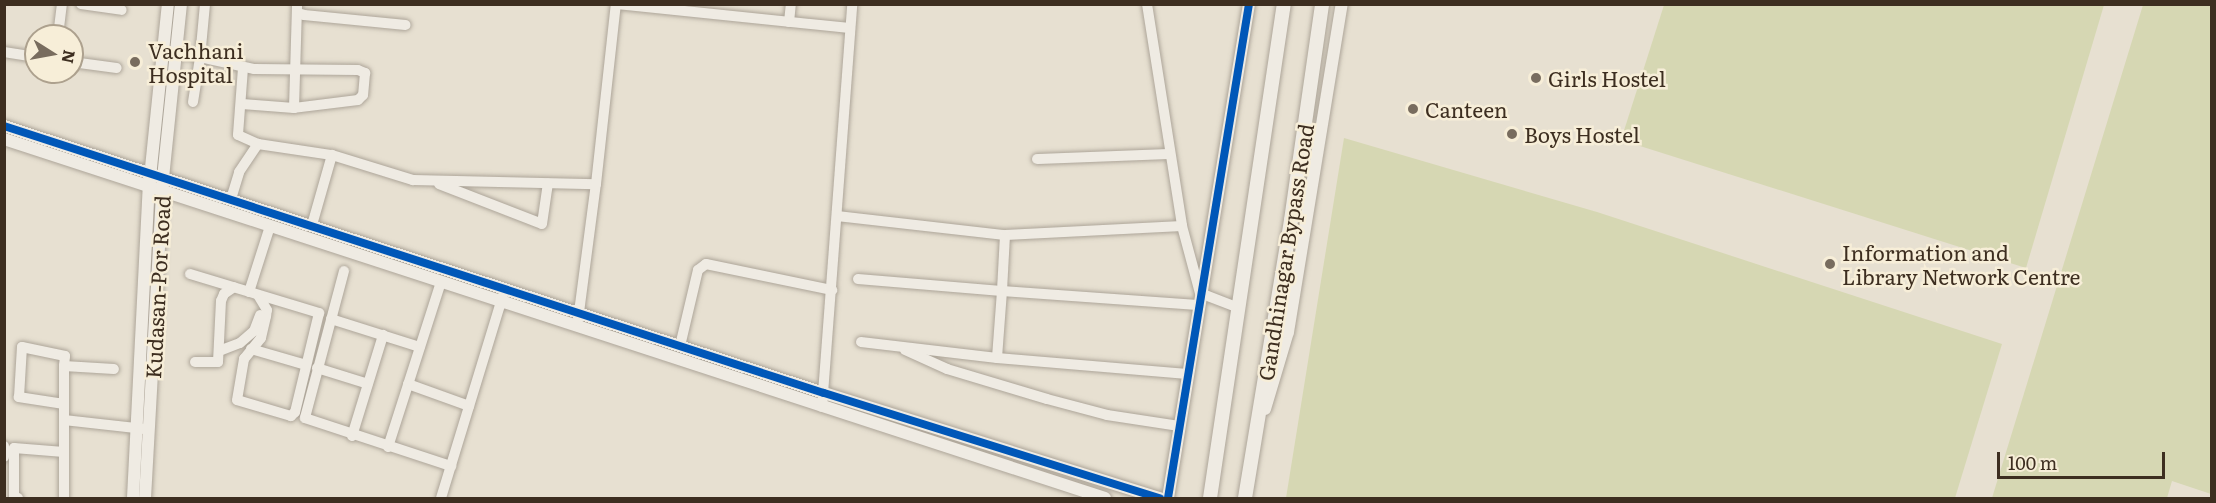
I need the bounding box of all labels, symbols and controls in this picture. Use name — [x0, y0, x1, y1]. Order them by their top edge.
north arrow — [24, 24, 84, 84]
place label: Vachhani Hospital — [148, 37, 243, 87]
text: N — [57, 48, 83, 66]
marker: Vachhani Hospital — [126, 53, 144, 71]
place label: Girls Hostel — [1548, 65, 1666, 91]
marker: Girls Hostel — [1529, 71, 1543, 85]
place label: Canteen — [1425, 96, 1508, 122]
marker: Canteen — [1406, 102, 1420, 116]
place label: Boys Hostel — [1524, 121, 1640, 147]
street label: Gandhinagar Bypass Road — [1252, 122, 1318, 382]
marker: Boys Hostel — [1505, 127, 1519, 141]
street label: Kudasan-Por Road — [140, 195, 174, 379]
place label: Information and Library Network Centre — [1842, 239, 2081, 289]
marker: Information and Library Network Centre — [1823, 257, 1837, 271]
scale bar — [2000, 440, 2168, 478]
text: 100 m — [2008, 449, 2057, 476]

